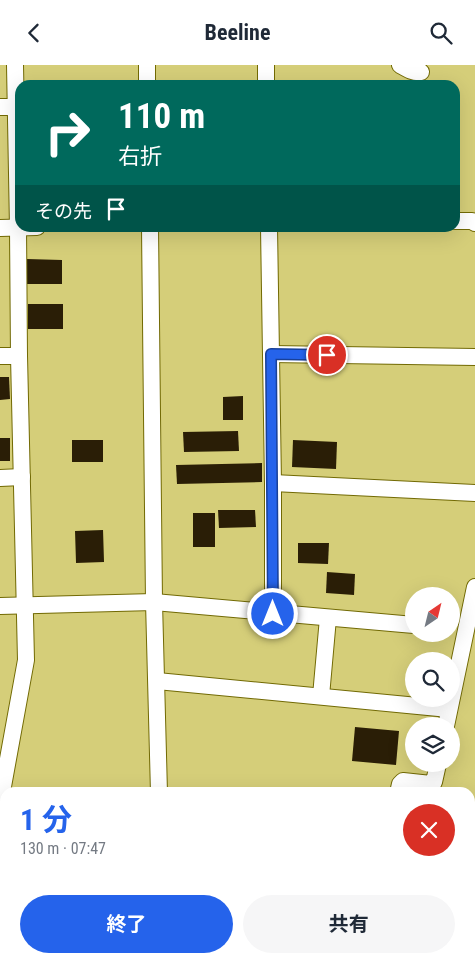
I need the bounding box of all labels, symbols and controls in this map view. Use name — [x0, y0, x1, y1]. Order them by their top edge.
icon: back — [20, 19, 48, 47]
icon: search — [427, 19, 455, 47]
text: Beeline — [205, 20, 270, 45]
text: 110 m — [118, 96, 205, 137]
icon: right — [35, 100, 100, 165]
text: 右折 — [118, 144, 162, 169]
icon: arrive — [102, 195, 130, 223]
text: その先 — [35, 200, 92, 223]
pin — [306, 334, 348, 376]
icon: arrive — [313, 341, 341, 369]
position arrow — [246, 587, 298, 639]
north arrow — [405, 587, 460, 643]
map controls — [405, 587, 460, 772]
button: search — [405, 652, 460, 707]
button: layers — [405, 717, 460, 772]
text: 1 分 — [20, 802, 72, 837]
button: close — [403, 804, 455, 856]
text: 130 m · 07:47 — [20, 839, 106, 858]
button: 終了 — [20, 895, 233, 953]
button: 共有 — [243, 895, 455, 953]

